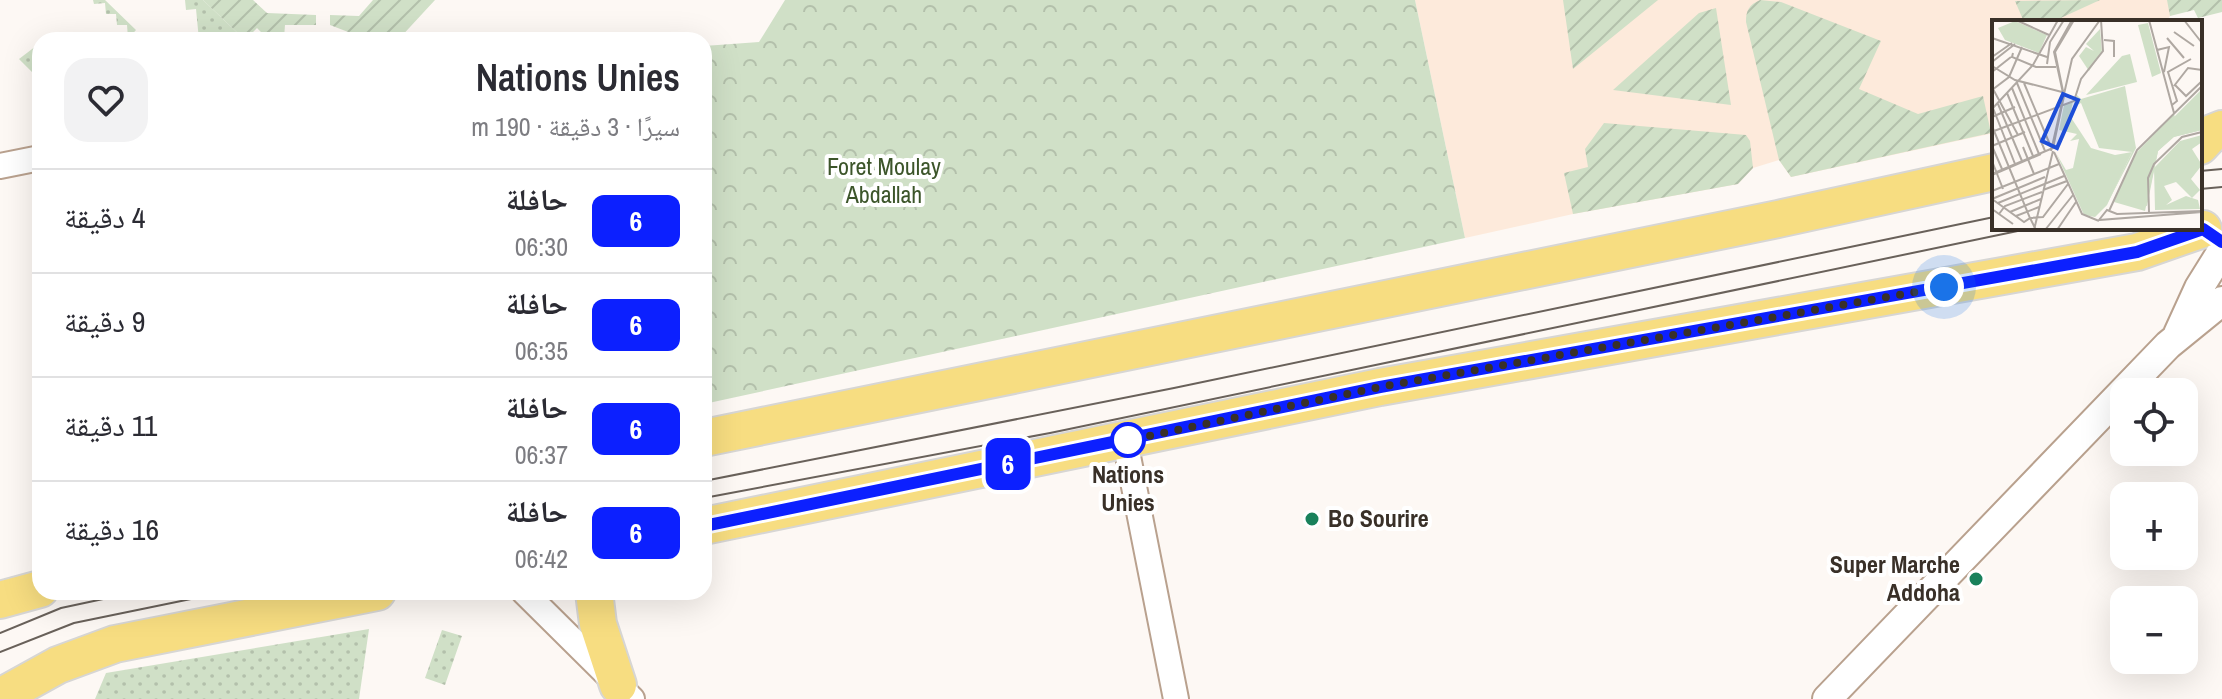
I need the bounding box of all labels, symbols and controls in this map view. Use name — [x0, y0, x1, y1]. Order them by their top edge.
inset map — [1992, 20, 2202, 230]
text: Nations Unies — [476, 52, 680, 103]
button: heart — [64, 58, 148, 142]
text: سيرًا · 3 دقيقة · 190 m — [471, 109, 680, 144]
park label: Foret Moulay Abdallah — [827, 150, 941, 210]
text: حافلة — [506, 179, 568, 219]
text: 4 دقيقة — [64, 197, 146, 237]
text: 6 — [630, 202, 642, 240]
text: 06:30 — [515, 229, 568, 264]
your location — [1924, 267, 1964, 307]
text: حافلة — [506, 283, 568, 323]
text: 9 دقيقة — [64, 301, 146, 341]
text: 6 — [630, 306, 642, 344]
text: 06:35 — [515, 333, 568, 368]
map controls — [2110, 378, 2198, 674]
button: locate — [2110, 378, 2198, 466]
text: حافلة — [506, 387, 568, 427]
text: 11 دقيقة — [64, 405, 157, 445]
text: 6 — [630, 410, 642, 448]
marker: Nations Unies — [1111, 423, 1145, 457]
text: 06:37 — [515, 437, 568, 472]
line badge: 6 — [982, 438, 1034, 490]
text: 6 — [1002, 445, 1014, 483]
place label: Nations Unies — [1092, 458, 1164, 518]
button: + — [2110, 482, 2198, 570]
text: حافلة — [506, 491, 568, 531]
place label: Bo Sourire — [1328, 502, 1429, 534]
text: 16 دقيقة — [64, 509, 159, 549]
marker: Bo Sourire — [1303, 510, 1321, 528]
text: 6 — [630, 514, 642, 552]
text: 06:42 — [515, 541, 568, 576]
place label: Super Marche Addoha — [1830, 548, 1960, 608]
marker: Super Marche Addoha — [1967, 570, 1985, 588]
button: − — [2110, 586, 2198, 674]

